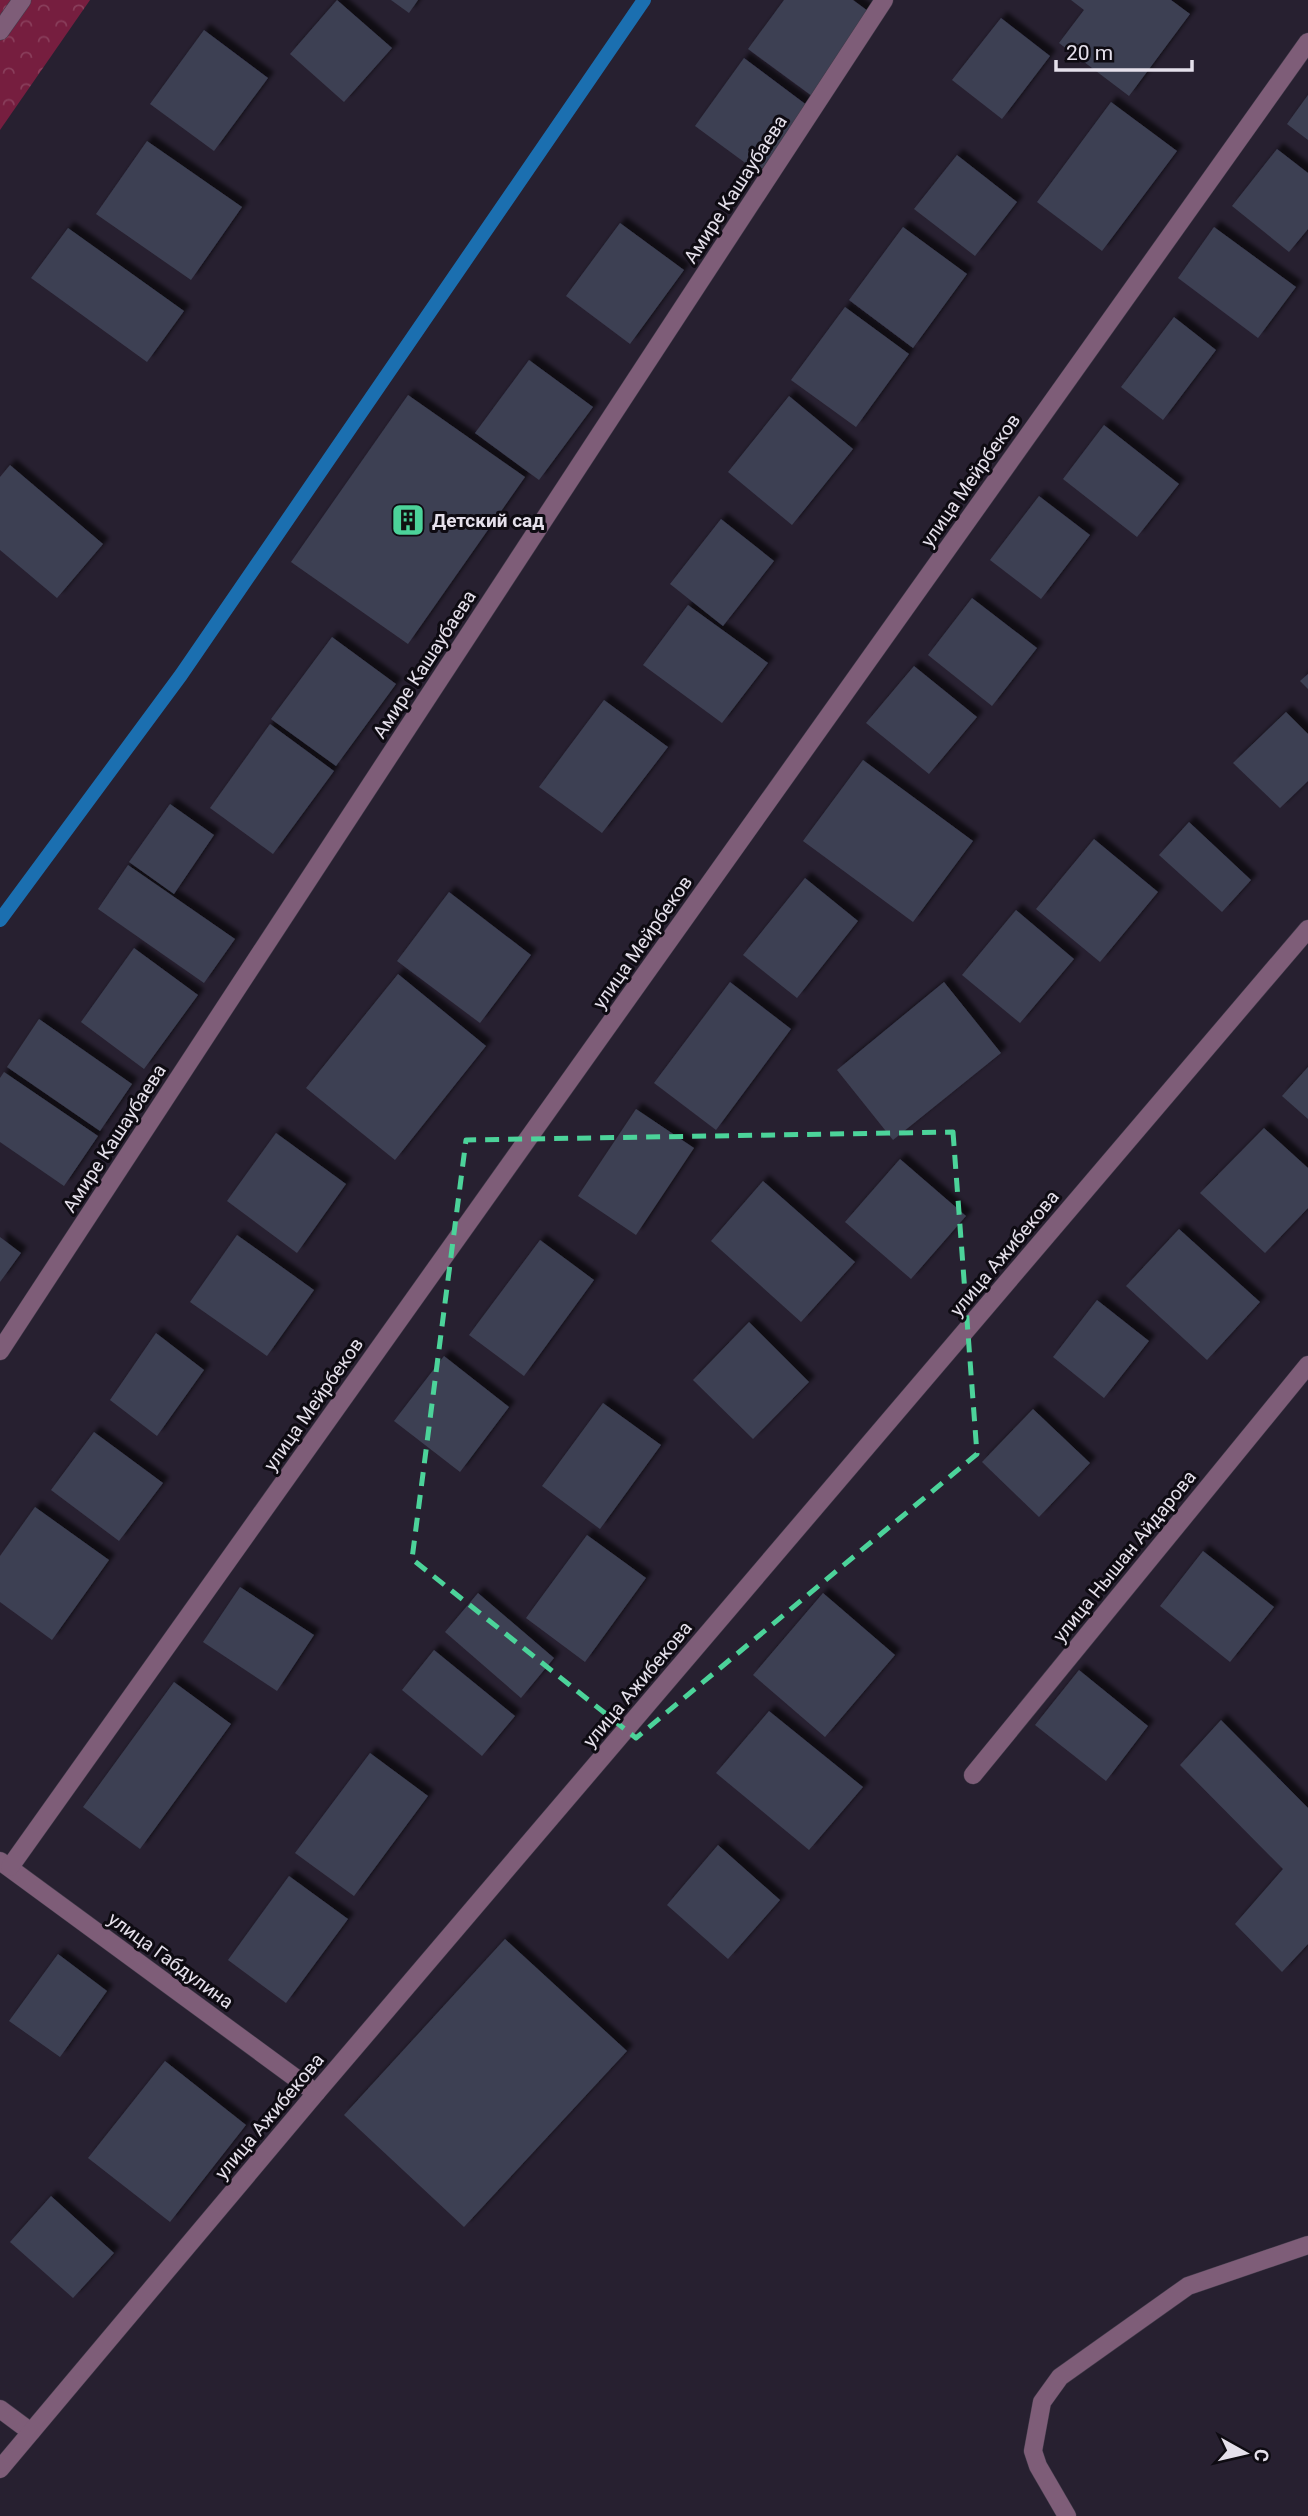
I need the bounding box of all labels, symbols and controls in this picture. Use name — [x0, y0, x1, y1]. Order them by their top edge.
scale bar — [1056, 28, 1192, 72]
text: 20 m — [1066, 41, 1113, 65]
street label: Амире Кашаубаева — [679, 111, 792, 268]
street label: улица Мейрбеков — [916, 409, 1025, 551]
building icon: Детский сад — [389, 501, 427, 539]
place label: Детский сад — [432, 509, 544, 532]
street label: Амире Кашаубаева — [368, 586, 481, 743]
street label: улица Мейрбеков — [588, 871, 697, 1013]
street label: Амире Кашаубаева — [58, 1060, 171, 1217]
street label: улица Ажибекова — [945, 1186, 1064, 1321]
street label: улица Мейрбеков — [259, 1333, 368, 1475]
street label: улица Нышан Айдарова — [1048, 1466, 1201, 1647]
street label: улица Ажибекова — [578, 1617, 697, 1752]
street label: улица Габдулина — [103, 1907, 238, 2014]
street label: улица Ажибекова — [210, 2049, 329, 2184]
north arrow — [1210, 2418, 1280, 2488]
text: С — [1249, 2448, 1274, 2463]

